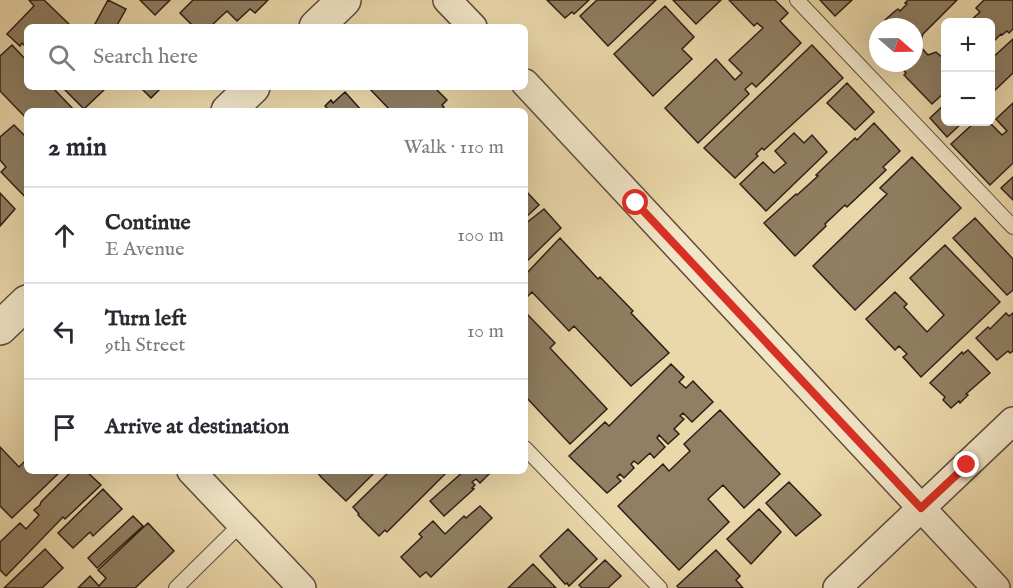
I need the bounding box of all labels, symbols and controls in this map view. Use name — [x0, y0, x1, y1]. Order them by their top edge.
north arrow — [869, 18, 923, 72]
map controls — [941, 18, 995, 126]
button: + — [941, 18, 995, 72]
search box — [24, 24, 528, 90]
icon: search — [45, 41, 78, 74]
text: Search here — [93, 43, 198, 71]
button: − — [941, 72, 995, 126]
text: 2 min — [48, 131, 107, 164]
text: Walk · 110 m — [404, 135, 504, 160]
route start — [622, 189, 648, 215]
text: Continue — [105, 209, 191, 237]
icon: ahead — [48, 219, 81, 252]
text: 100 m — [457, 223, 504, 248]
text: E Avenue — [105, 237, 184, 262]
text: Turn left — [105, 305, 187, 333]
icon: left — [48, 315, 81, 348]
text: 10 m — [467, 319, 504, 344]
text: 9th Street — [105, 333, 185, 358]
icon: arrive — [48, 411, 81, 444]
text: Arrive at destination — [105, 413, 289, 441]
route end — [953, 451, 979, 477]

